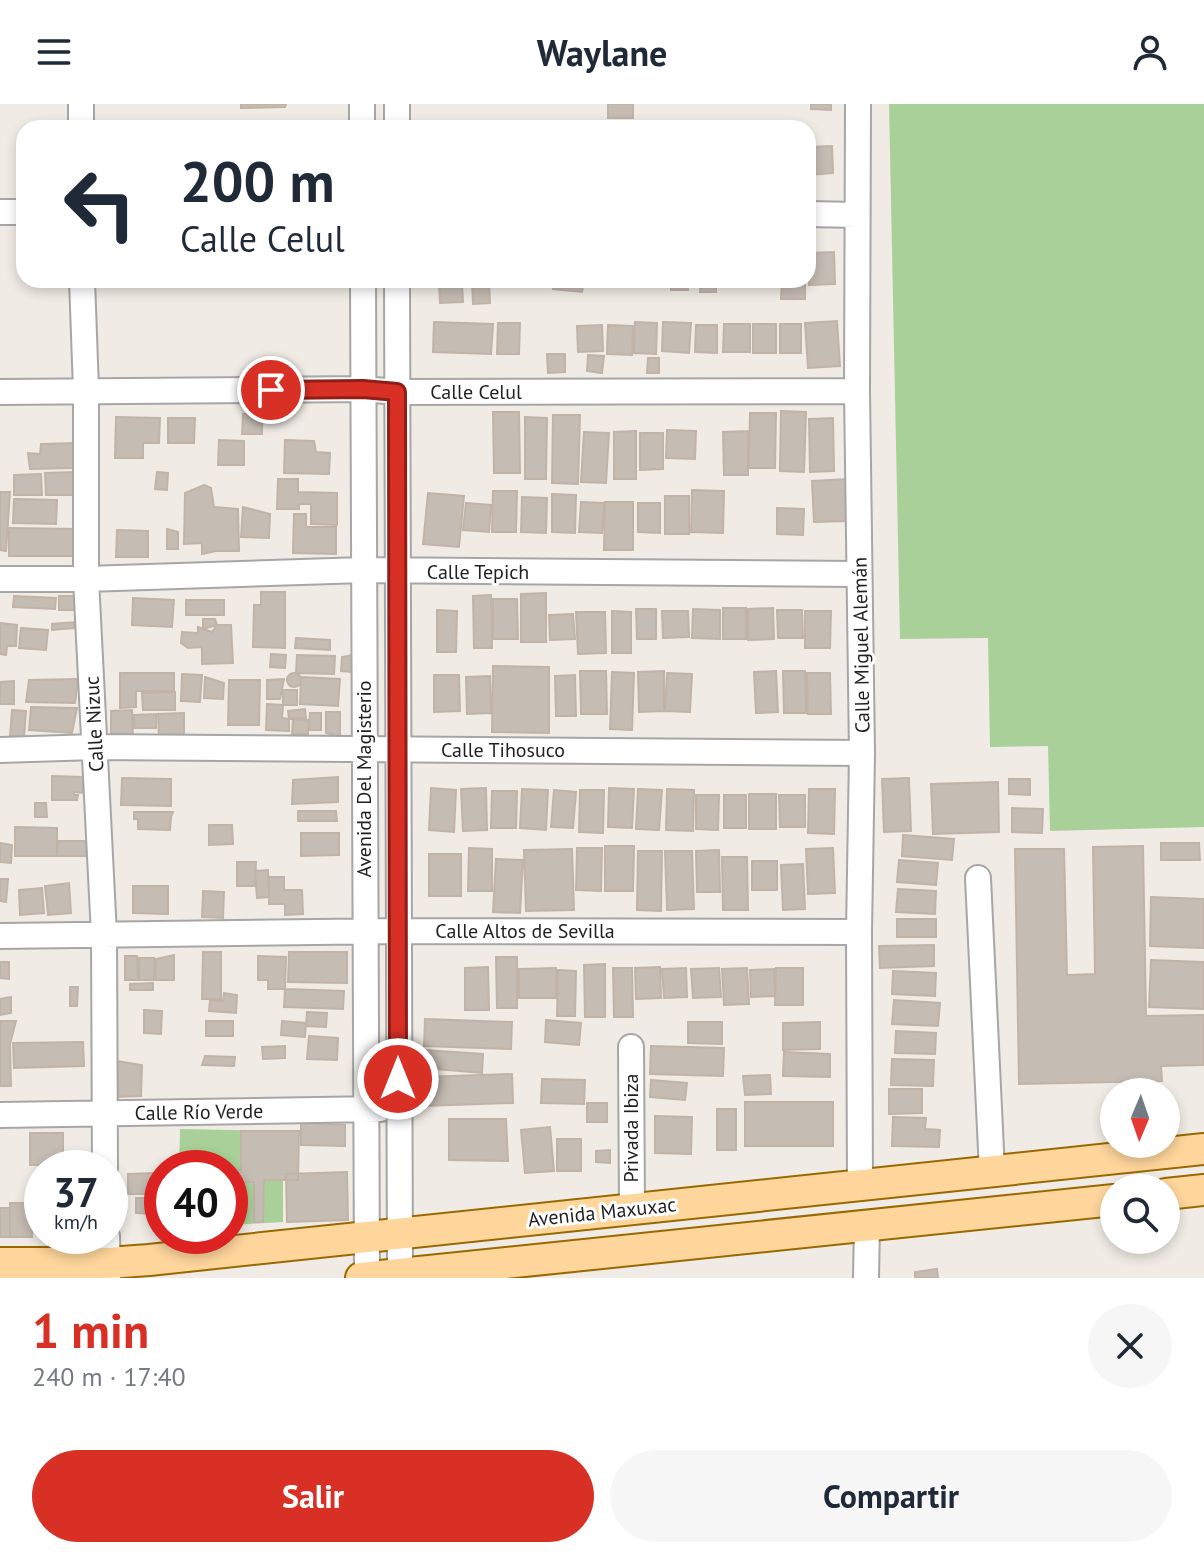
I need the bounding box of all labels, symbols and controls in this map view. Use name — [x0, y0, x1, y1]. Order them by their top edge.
text: Waylane — [537, 29, 667, 76]
icon: menu — [32, 30, 76, 74]
icon: person — [1128, 30, 1172, 74]
text: 200 m — [180, 145, 335, 217]
icon: left — [48, 152, 152, 256]
text: Calle Celul — [180, 215, 345, 262]
pin — [237, 356, 305, 424]
icon: arrive — [249, 368, 293, 412]
street label: Calle Celul — [430, 379, 522, 405]
street label: Calle Miguel Alemán — [846, 557, 876, 733]
street label: Calle Tepich — [427, 559, 529, 585]
street label: Calle Nizuc — [79, 676, 109, 772]
street label: Avenida Del Magisterio — [351, 680, 377, 878]
street label: Calle Tihosuco — [441, 737, 565, 763]
street label: Calle Altos de Sevilla — [435, 918, 615, 944]
position arrow — [356, 1037, 440, 1121]
street label: Privada Ibiza — [618, 1073, 644, 1183]
north arrow — [1100, 1078, 1180, 1158]
map controls — [1100, 1078, 1180, 1254]
street label: Calle Río Verde — [134, 1098, 264, 1126]
speed limit sign: 40 — [144, 1150, 248, 1254]
text: 37 — [53, 1166, 99, 1218]
button: search — [1100, 1174, 1180, 1254]
street label: Avenida Maxuxac — [527, 1191, 677, 1233]
text: km/h — [54, 1209, 98, 1235]
text: 1 min — [32, 1299, 149, 1361]
button: close — [1088, 1304, 1172, 1388]
text: 240 m · 17:40 — [32, 1360, 186, 1393]
button: Salir — [32, 1450, 594, 1542]
button: Compartir — [610, 1450, 1172, 1542]

